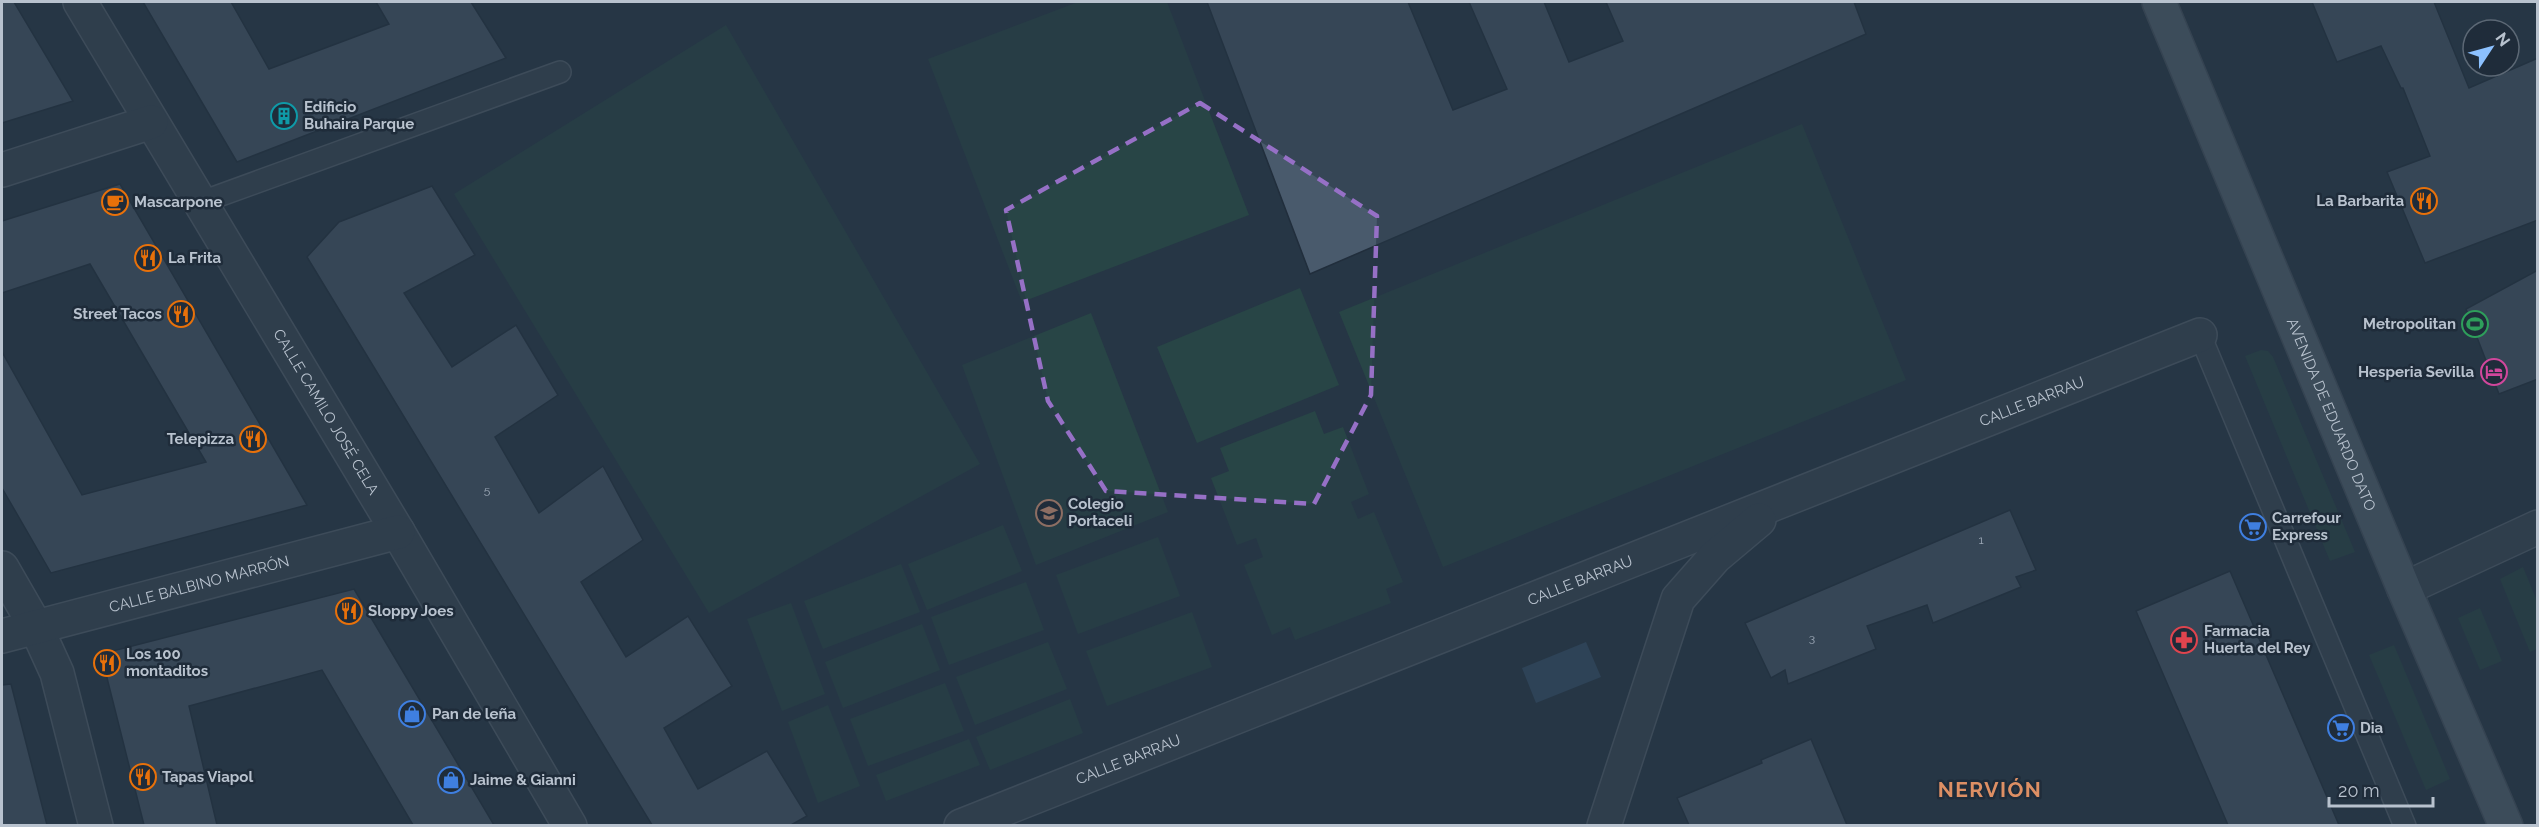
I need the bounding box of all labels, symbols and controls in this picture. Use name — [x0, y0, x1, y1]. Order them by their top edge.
north arrow — [2461, 18, 2521, 78]
text: N — [2491, 29, 2514, 50]
place label: Edificio Buhaira Parque — [304, 98, 414, 133]
building icon: Edificio Buhaira Parque — [269, 101, 299, 131]
restaurant icon: La Barbarita — [2409, 186, 2439, 216]
cafe icon: Mascarpone — [100, 187, 130, 217]
place label: La Barbarita — [2316, 192, 2404, 210]
place label: Mascarpone — [134, 193, 222, 211]
restaurant icon: La Frita — [133, 243, 163, 273]
place label: La Frita — [168, 249, 222, 267]
restaurant icon: Street Tacos — [166, 299, 196, 329]
place label: Street Tacos — [73, 305, 162, 323]
sports icon: Metropolitan — [2460, 309, 2490, 339]
street label: AVENIDA DE EDUARDO DATO — [2283, 315, 2379, 514]
place label: Metropolitan — [2363, 315, 2456, 333]
street label: CALLE CAMILO JOSÉ CELA — [269, 326, 382, 498]
hotel icon: Hesperia Sevilla — [2479, 357, 2509, 387]
place label: Hesperia Sevilla — [2358, 363, 2474, 381]
street label: CALLE BARRAU — [1977, 373, 2087, 430]
restaurant icon: Telepizza — [238, 424, 268, 454]
place label: Telepizza — [167, 430, 234, 448]
house number: 5 — [484, 483, 491, 497]
place label: Colegio Portaceli — [1068, 495, 1132, 530]
school or university icon: Colegio Portaceli — [1034, 498, 1064, 528]
place label: Carrefour Express — [2272, 509, 2341, 544]
supermarket icon: Carrefour Express — [2238, 512, 2268, 542]
house number: 1 — [1978, 533, 1984, 547]
street label: CALLE BALBINO MARRÓN — [107, 552, 291, 616]
street label: CALLE BARRAU — [1525, 552, 1635, 609]
restaurant icon: Sloppy Joes — [334, 596, 364, 626]
place label: Sloppy Joes — [368, 602, 454, 620]
place label: Farmacia Huerta del Rey — [2204, 622, 2311, 657]
pharmacy icon: Farmacia Huerta del Rey — [2169, 625, 2199, 655]
house number: 3 — [1809, 631, 1815, 645]
place label: Los 100 montaditos — [126, 645, 208, 680]
restaurant icon: Los 100 montaditos — [92, 648, 122, 678]
shop icon: Pan de leña — [397, 699, 427, 729]
place label: Pan de leña — [432, 705, 517, 723]
supermarket icon: Dia — [2326, 713, 2356, 743]
place label: Dia — [2360, 719, 2384, 737]
street label: CALLE BARRAU — [1073, 731, 1183, 789]
restaurant icon: Tapas Viapol — [128, 762, 158, 792]
shop icon: Jaime & Gianni — [436, 765, 466, 795]
place label: Tapas Viapol — [162, 768, 253, 786]
scale bar — [2329, 770, 2432, 808]
place label: Jaime & Gianni — [470, 771, 576, 789]
district label: NERVIÓN — [1938, 777, 2042, 802]
text: 20 m — [2338, 780, 2380, 801]

